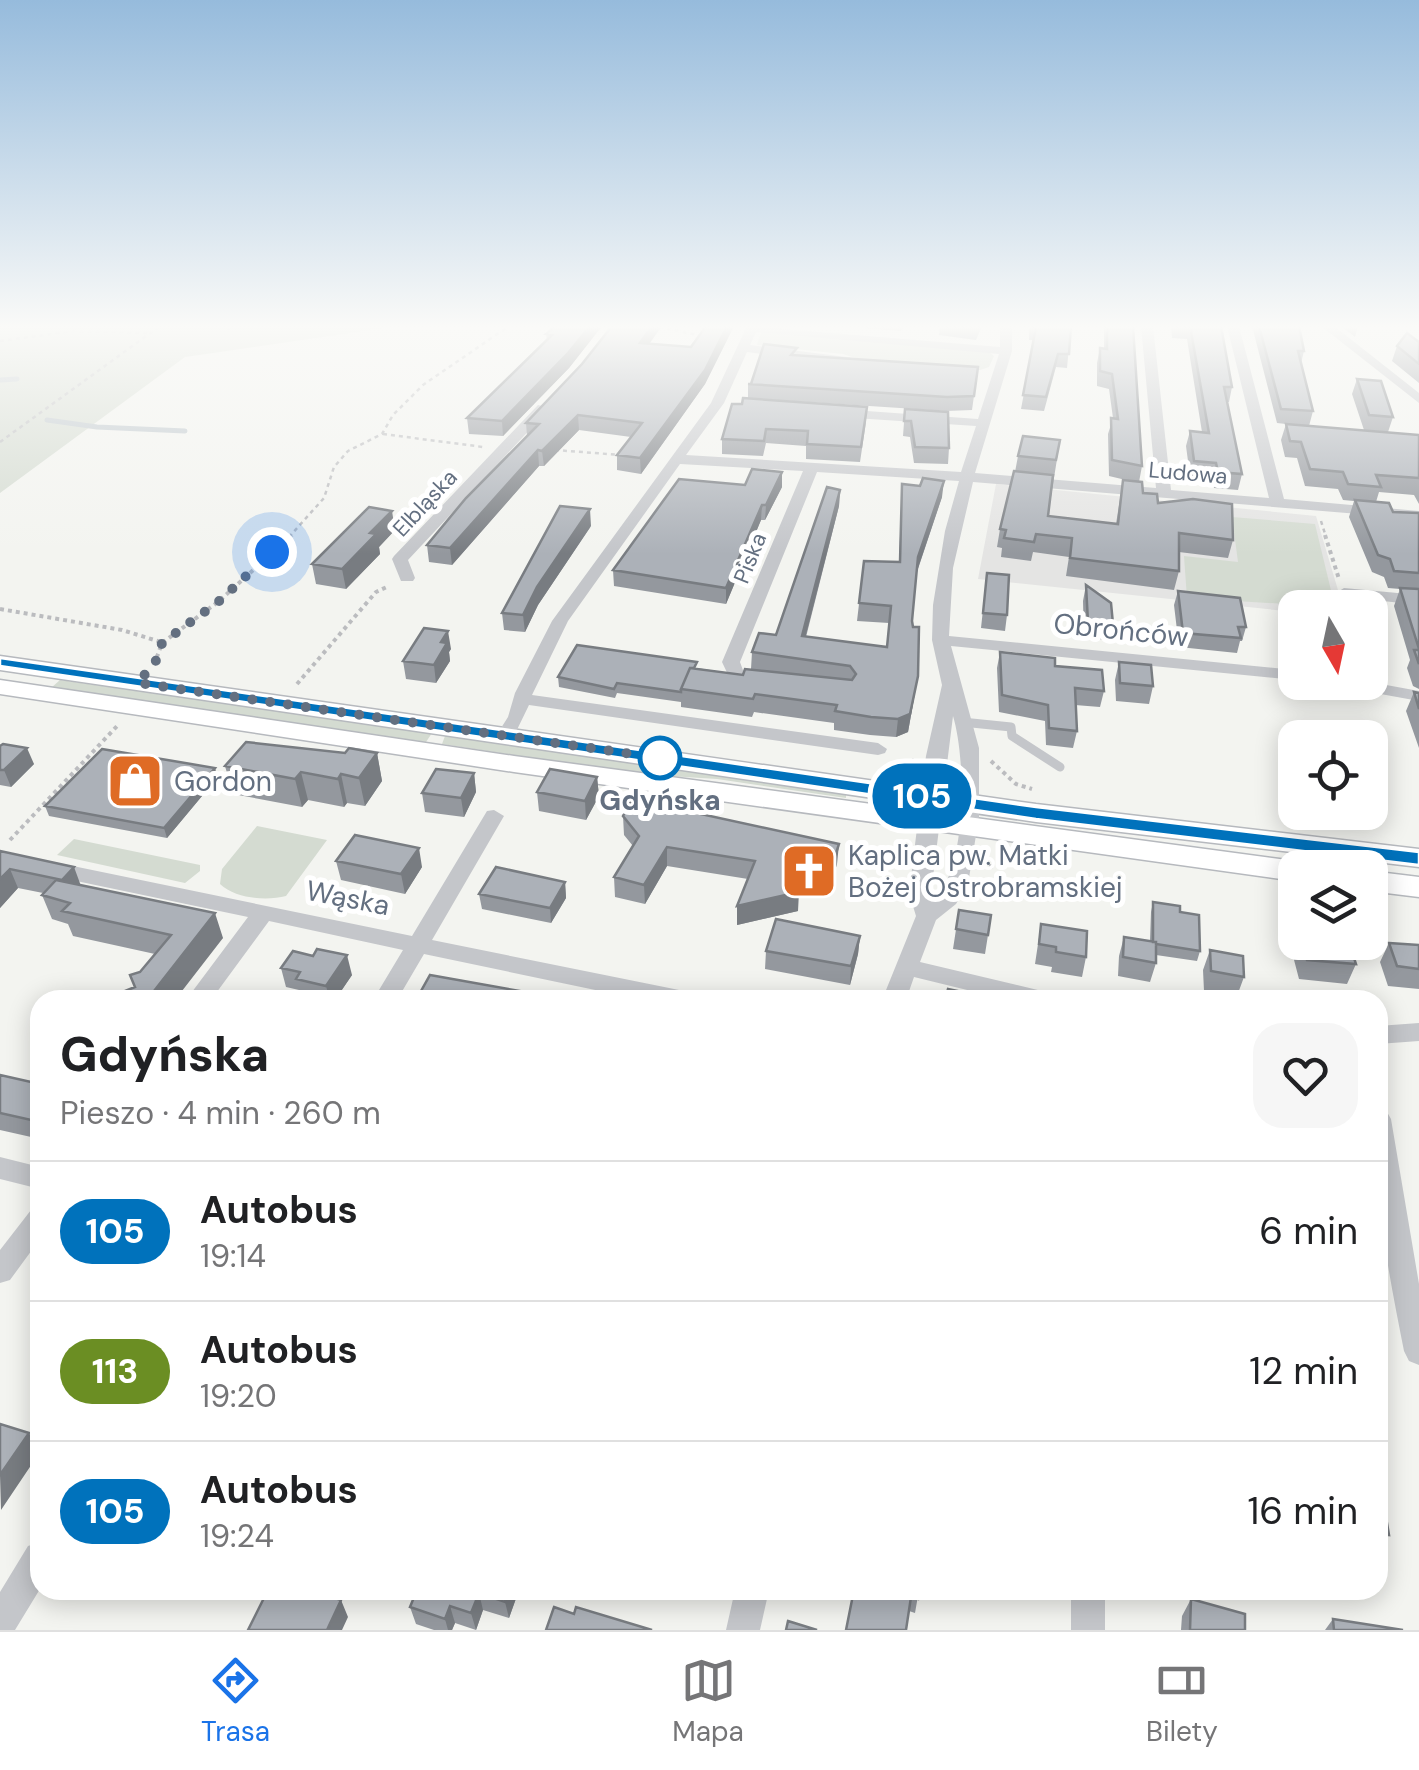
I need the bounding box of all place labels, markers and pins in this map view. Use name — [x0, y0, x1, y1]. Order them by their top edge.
marker: Gdyńska — [639, 737, 681, 779]
shop icon: Gordon — [105, 751, 165, 811]
place label: Gordon — [174, 763, 272, 800]
place label: Gdyńska — [599, 782, 721, 819]
place label: Kaplica pw. Matki Bożej Ostrobramskiej — [848, 837, 1123, 906]
church icon: Kaplica pw. Matki Bożej Ostrobramskiej — [779, 841, 839, 901]

